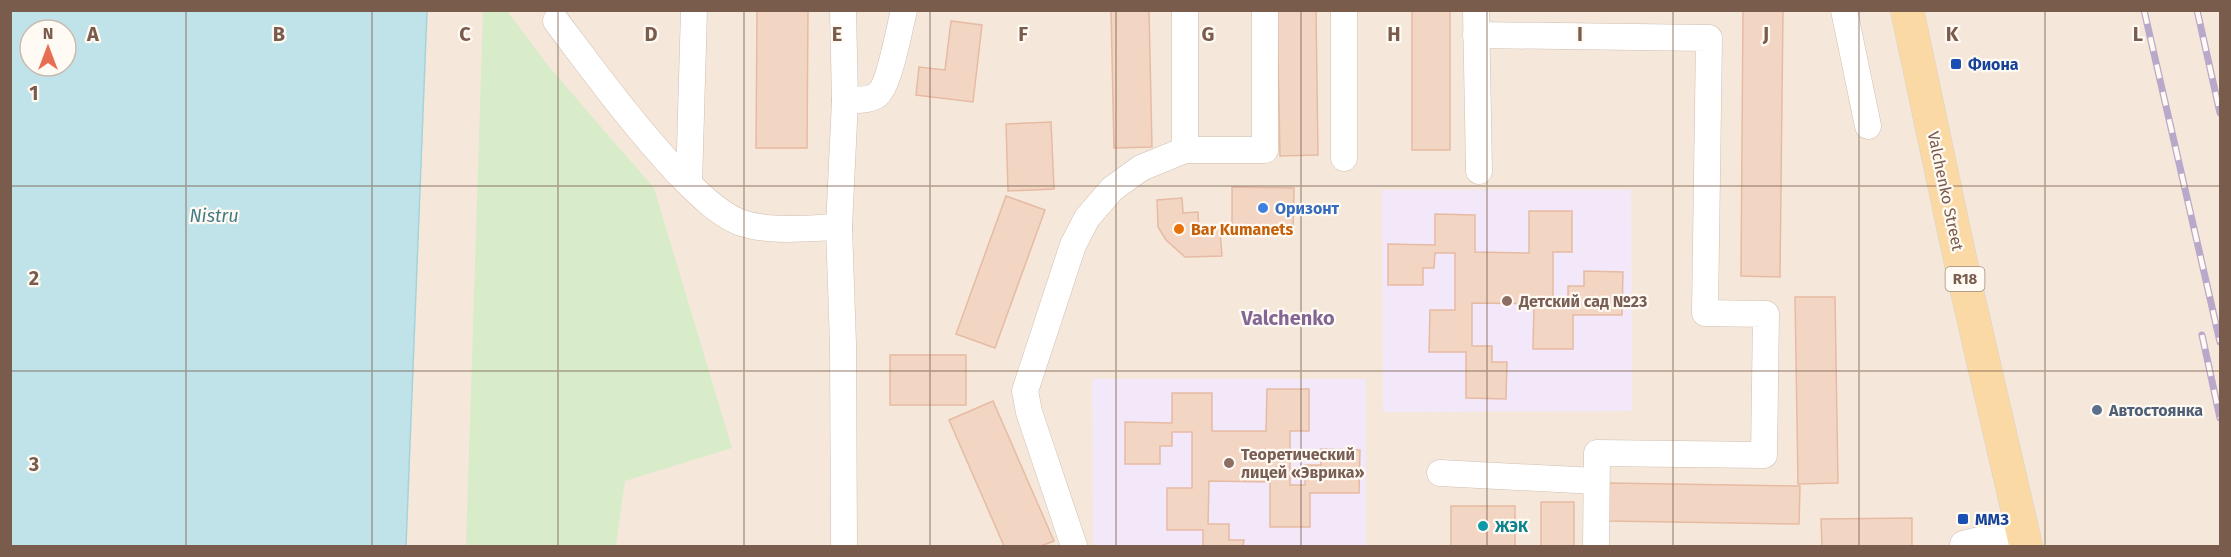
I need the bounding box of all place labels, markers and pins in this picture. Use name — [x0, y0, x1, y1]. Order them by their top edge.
place label: Фиона — [1968, 55, 2019, 74]
marker: Фиона — [1949, 57, 1963, 71]
place label: Оризонт — [1275, 199, 1340, 218]
marker: Оризонт — [1256, 201, 1270, 215]
place label: Bar Kumanets — [1191, 220, 1293, 239]
marker: Bar Kumanets — [1172, 222, 1186, 236]
place label: Детский сад №23 — [1518, 292, 1647, 311]
marker: Детский сад №23 — [1500, 294, 1514, 308]
place label: Автостоянка — [2108, 401, 2203, 420]
marker: Автостоянка — [2090, 403, 2104, 417]
place label: Теоретический лицей «Эврика» — [1241, 445, 1365, 482]
marker: Теоретический лицей «Эврика» — [1222, 456, 1236, 470]
place label: ММЗ — [1975, 510, 2009, 529]
marker: ММЗ — [1956, 512, 1970, 526]
place label: ЖЭК — [1494, 517, 1529, 536]
marker: ЖЭК — [1476, 519, 1490, 533]

